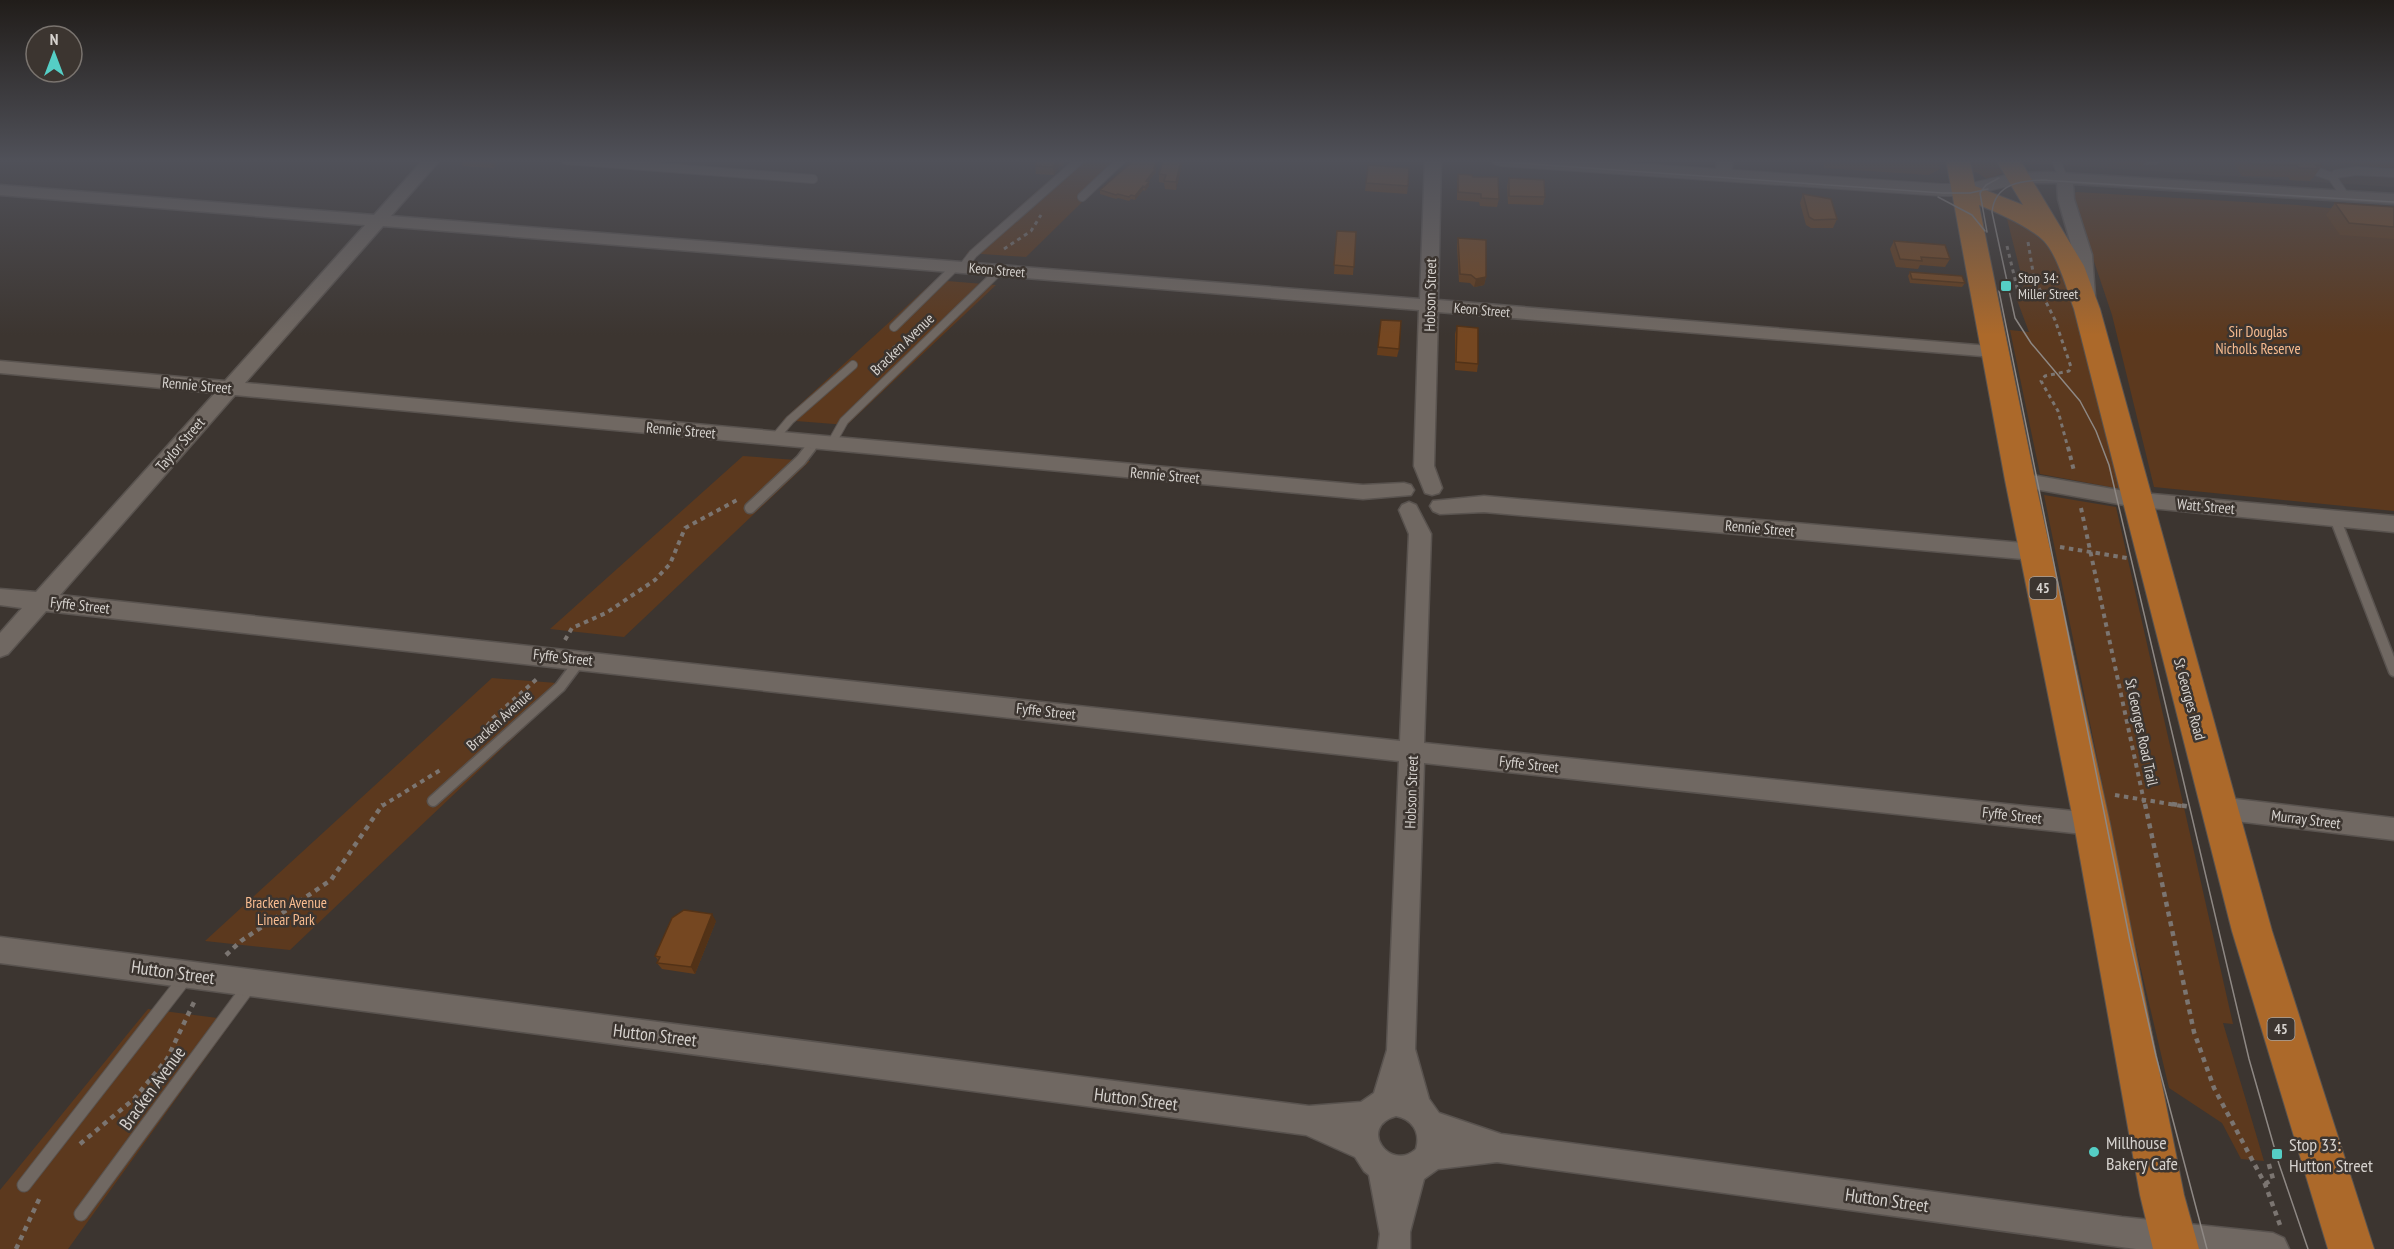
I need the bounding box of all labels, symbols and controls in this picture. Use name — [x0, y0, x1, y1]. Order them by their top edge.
north arrow — [24, 24, 84, 84]
text: N — [50, 29, 58, 49]
street label: Hobson Street — [1420, 258, 1440, 332]
street label: Keon Street — [968, 259, 1026, 281]
place label: Stop 34: Miller Street — [2018, 269, 2078, 303]
marker: Stop 34: Miller Street — [1999, 279, 2013, 293]
street label: Keon Street — [1453, 299, 1511, 321]
street label: Bracken Avenue — [866, 309, 938, 379]
park label: Sir Douglas Nicholls Reserve — [2215, 322, 2301, 358]
street label: Rennie Street — [161, 372, 233, 398]
street label: Taylor Street — [151, 413, 209, 475]
street label: Rennie Street — [645, 417, 717, 443]
street label: Rennie Street — [1129, 462, 1201, 488]
street label: Watt Street — [2176, 494, 2236, 518]
street label: Rennie Street — [1724, 515, 1796, 541]
road number: 45 — [2030, 577, 2056, 599]
street label: Fyffe Street — [49, 592, 111, 618]
street label: Fyffe Street — [532, 644, 594, 670]
street label: St Georges Road — [2170, 656, 2210, 742]
street label: St Georges Road Trail — [2121, 677, 2163, 788]
street label: Bracken Avenue — [462, 686, 536, 754]
street label: Fyffe Street — [1015, 698, 1077, 724]
street label: Fyffe Street — [1498, 751, 1560, 777]
street label: Hobson Street — [1400, 755, 1422, 829]
street label: Fyffe Street — [1981, 802, 2043, 828]
street label: Murray Street — [2270, 805, 2342, 833]
park label: Bracken Avenue Linear Park — [245, 893, 327, 929]
street label: Hutton Street — [130, 955, 216, 989]
street label: Hutton Street — [612, 1018, 698, 1052]
road number: 45 — [2268, 1018, 2294, 1040]
street label: Bracken Avenue — [114, 1042, 190, 1134]
street label: Hutton Street — [1093, 1082, 1179, 1116]
place label: Millhouse Bakery Cafe — [2106, 1131, 2178, 1175]
place label: Stop 33: Hutton Street — [2289, 1133, 2373, 1177]
marker: Millhouse Bakery Cafe — [2087, 1145, 2101, 1159]
marker: Stop 33: Hutton Street — [2270, 1147, 2284, 1161]
street label: Hutton Street — [1844, 1183, 1930, 1217]

